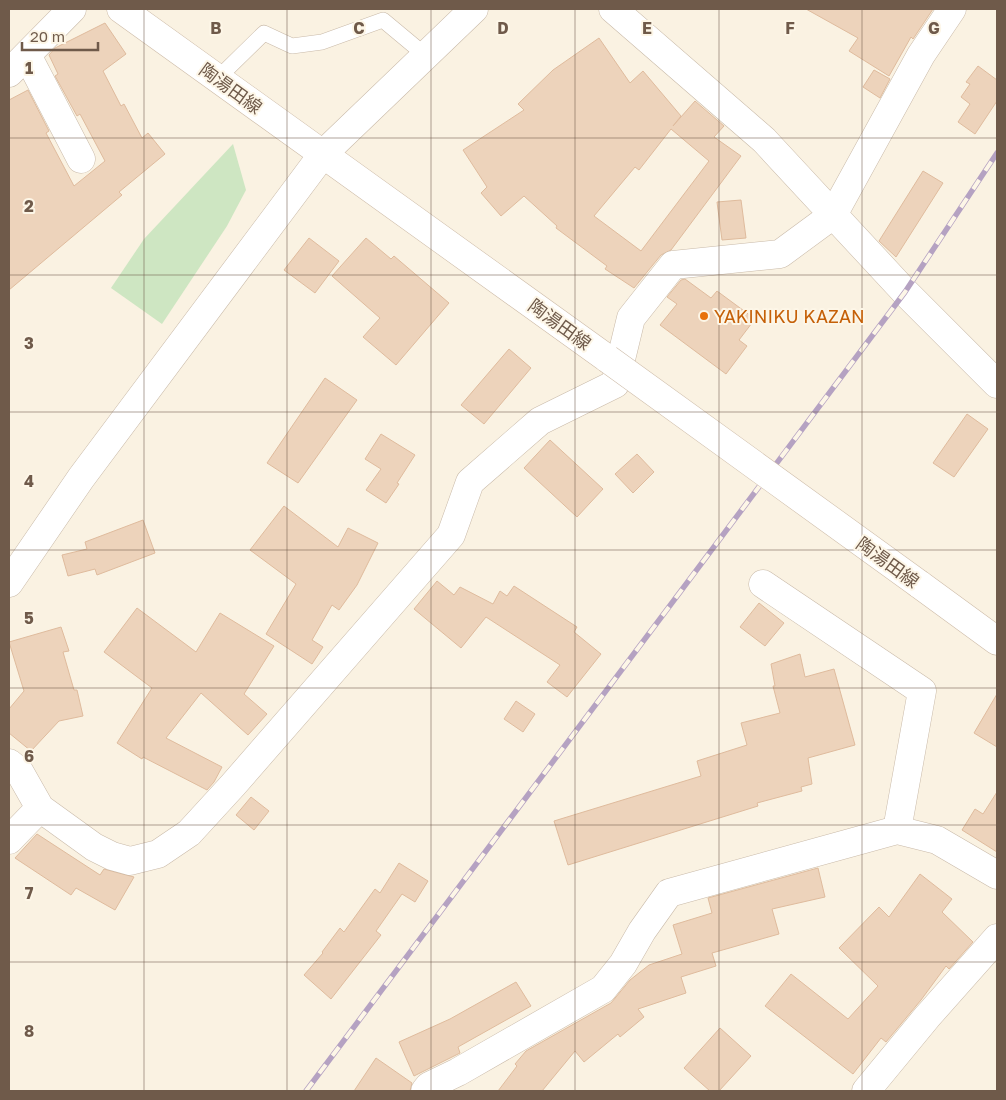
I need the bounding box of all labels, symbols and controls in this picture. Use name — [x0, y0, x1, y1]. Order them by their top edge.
text: B — [210, 18, 222, 38]
text: C — [353, 18, 365, 38]
text: D — [497, 18, 509, 38]
text: E — [642, 18, 652, 38]
text: F — [785, 18, 795, 38]
text: G — [928, 18, 940, 38]
scale bar — [22, 20, 99, 52]
text: 20 m — [30, 27, 65, 45]
text: 1 — [25, 58, 33, 78]
street label: 陶湯田線 — [195, 58, 267, 118]
text: 2 — [24, 196, 34, 216]
street label: 陶湯田線 — [524, 294, 596, 354]
place label: YAKINIKU KAZAN — [714, 305, 865, 327]
marker: YAKINIKU KAZAN — [698, 310, 710, 322]
text: 3 — [24, 333, 34, 353]
text: 4 — [24, 471, 34, 491]
street label: 陶湯田線 — [852, 532, 924, 592]
text: 5 — [24, 608, 34, 628]
text: 6 — [24, 746, 34, 766]
text: 7 — [25, 883, 34, 903]
text: 8 — [24, 1021, 34, 1041]

